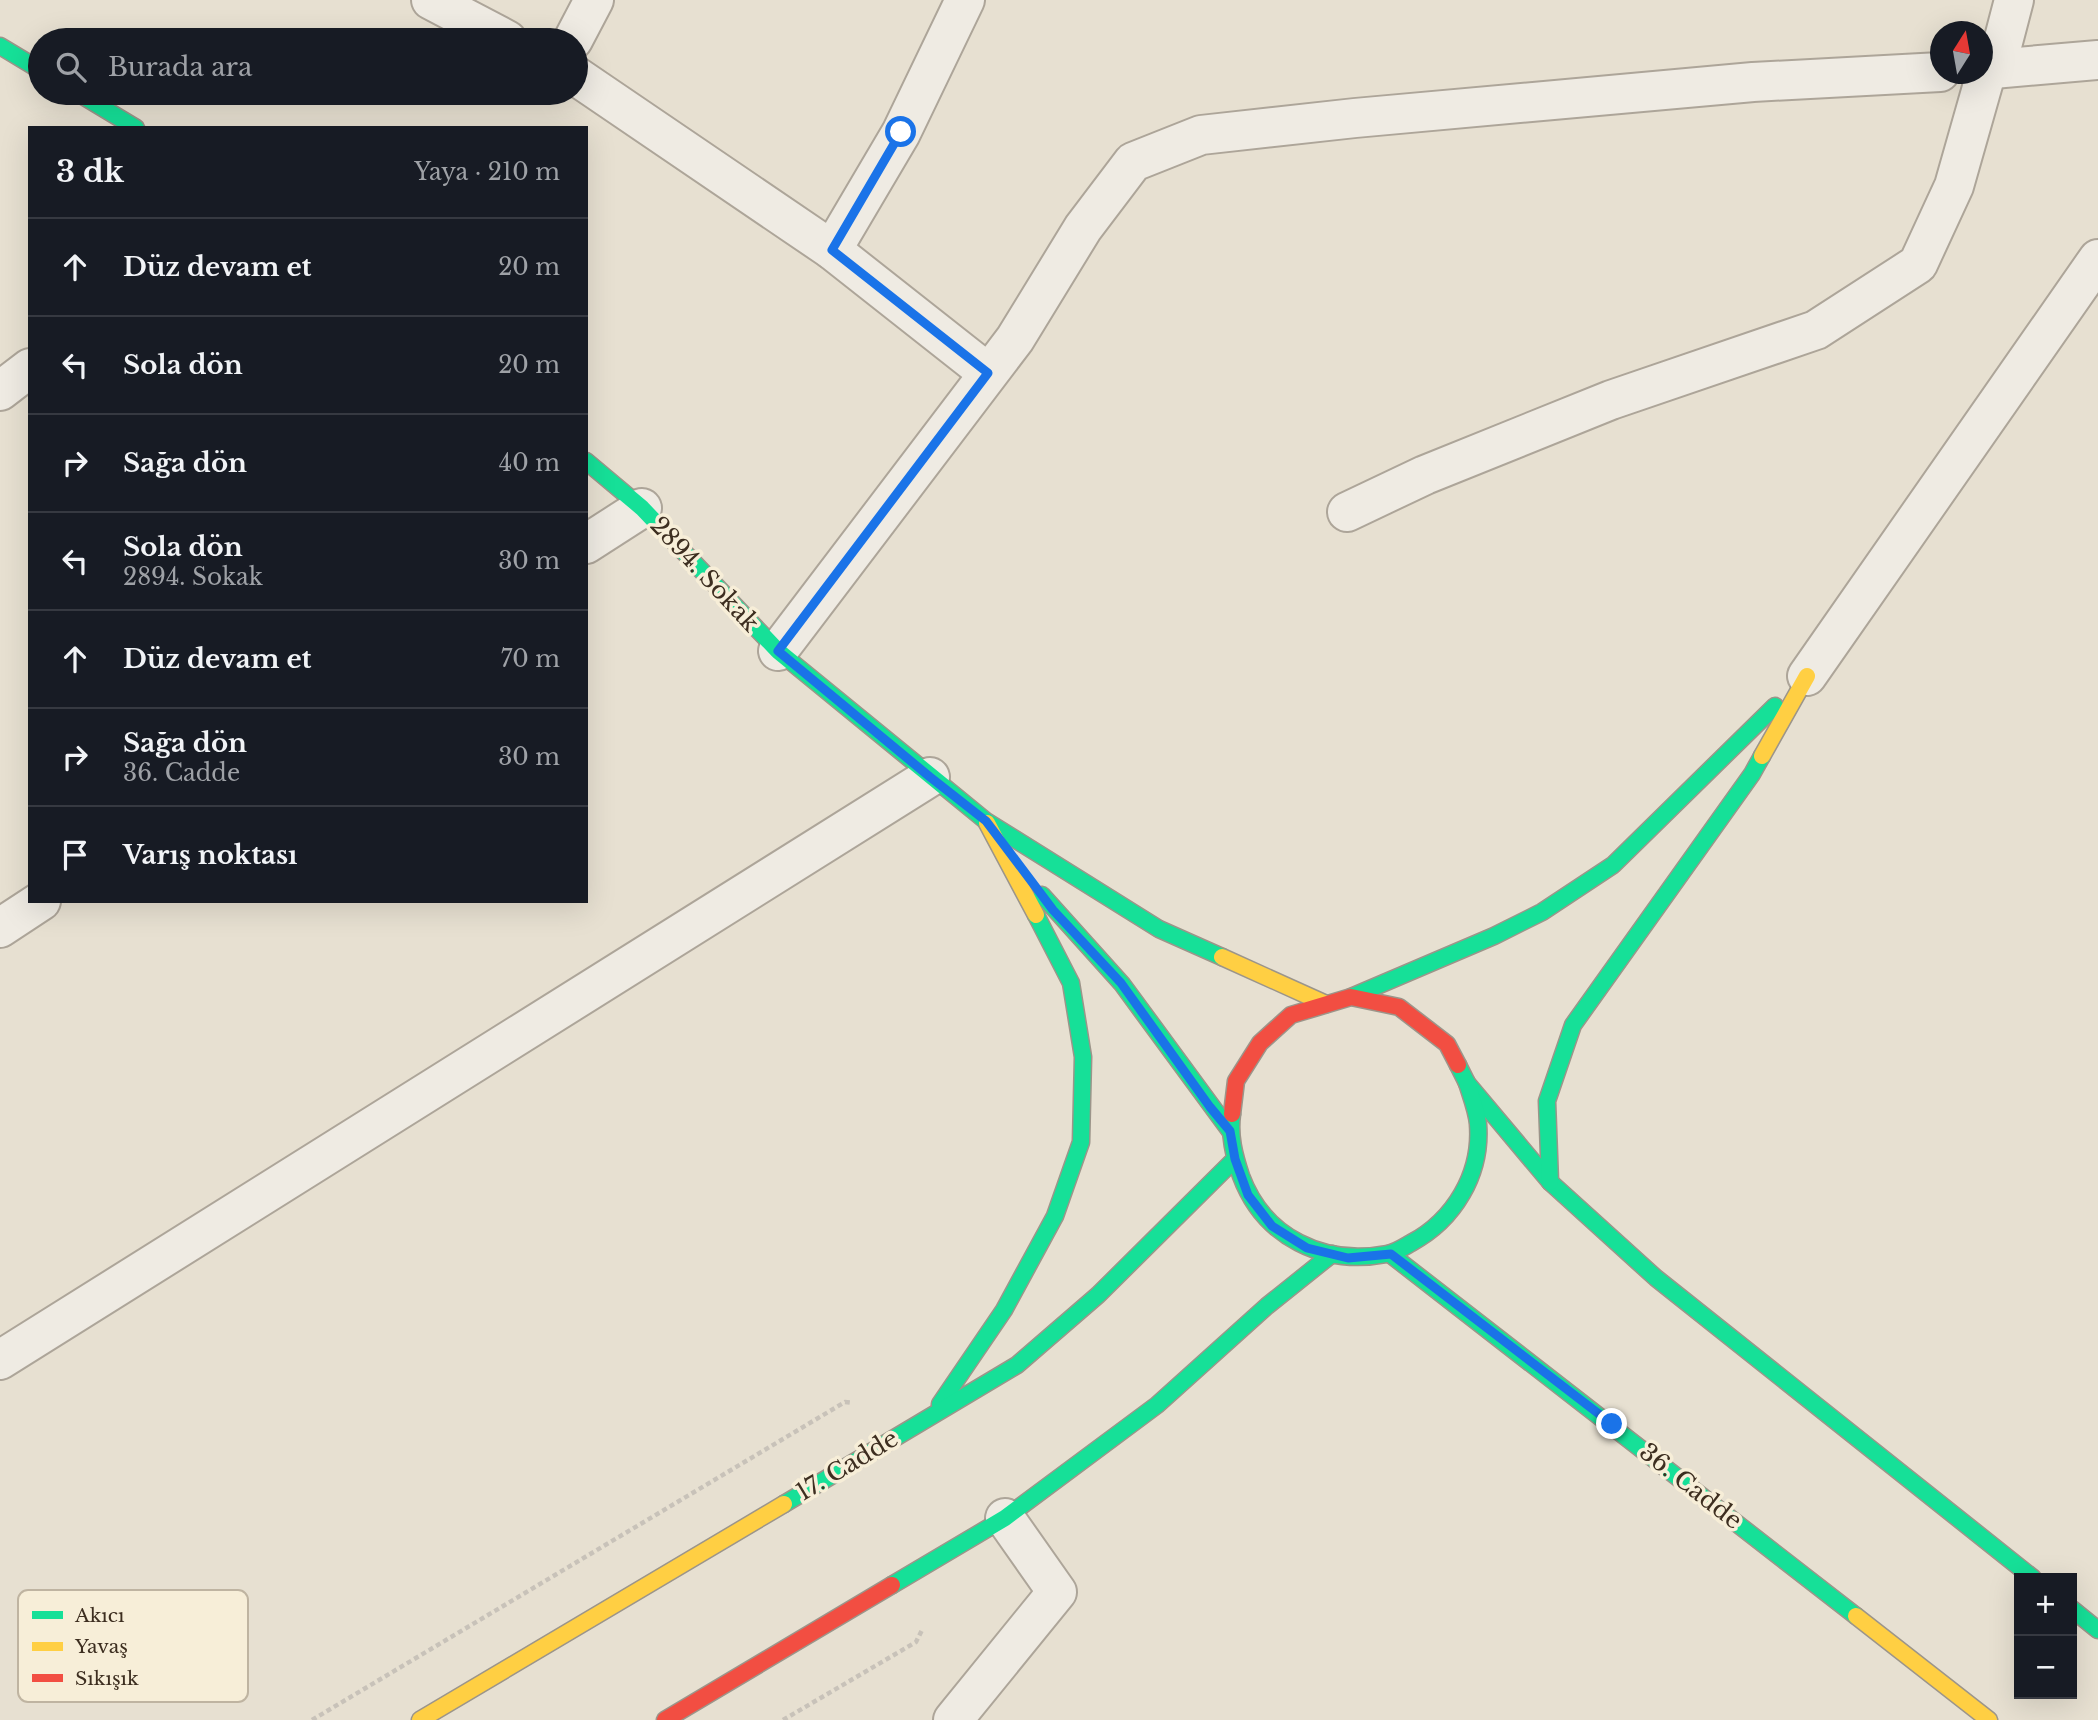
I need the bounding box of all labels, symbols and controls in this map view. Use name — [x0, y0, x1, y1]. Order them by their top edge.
north arrow — [1930, 21, 1993, 84]
search box — [28, 28, 588, 105]
icon: search — [52, 48, 90, 86]
text: Burada ara — [108, 51, 252, 83]
route start — [885, 116, 916, 147]
text: 3 dk — [56, 153, 124, 190]
text: Yaya · 210 m — [414, 158, 560, 186]
icon: ahead — [56, 248, 94, 286]
text: Düz devam et — [123, 251, 312, 283]
text: 20 m — [498, 253, 560, 281]
icon: left — [56, 346, 94, 384]
text: Sola dön — [123, 349, 243, 381]
text: 20 m — [498, 351, 560, 379]
icon: right — [56, 444, 94, 482]
text: Sağa dön — [123, 447, 247, 479]
text: 40 m — [499, 449, 560, 477]
street label: 2894. Sokak — [645, 511, 766, 637]
text: Sola dön — [123, 531, 243, 563]
icon: left — [56, 542, 94, 580]
text: 30 m — [498, 547, 560, 575]
text: 2894. Sokak — [123, 563, 263, 591]
icon: ahead — [56, 640, 94, 678]
text: Düz devam et — [123, 643, 312, 675]
text: 70 m — [501, 645, 560, 673]
text: Sağa dön — [123, 727, 247, 759]
icon: right — [56, 738, 94, 776]
text: 30 m — [498, 743, 560, 771]
text: 36. Cadde — [123, 759, 240, 787]
icon: arrive — [56, 836, 94, 874]
text: Varış noktası — [123, 839, 298, 871]
route end — [1596, 1408, 1627, 1439]
street label: 17. Cadde — [791, 1423, 903, 1507]
street label: 36. Cadde — [1634, 1437, 1748, 1535]
map controls — [2014, 1573, 2077, 1699]
button: + — [2014, 1573, 2077, 1636]
legend — [18, 1590, 248, 1702]
text: Akıcı — [74, 1604, 125, 1627]
text: Yavaş — [74, 1635, 128, 1658]
button: − — [2014, 1636, 2077, 1699]
text: Sıkışık — [75, 1667, 139, 1690]

